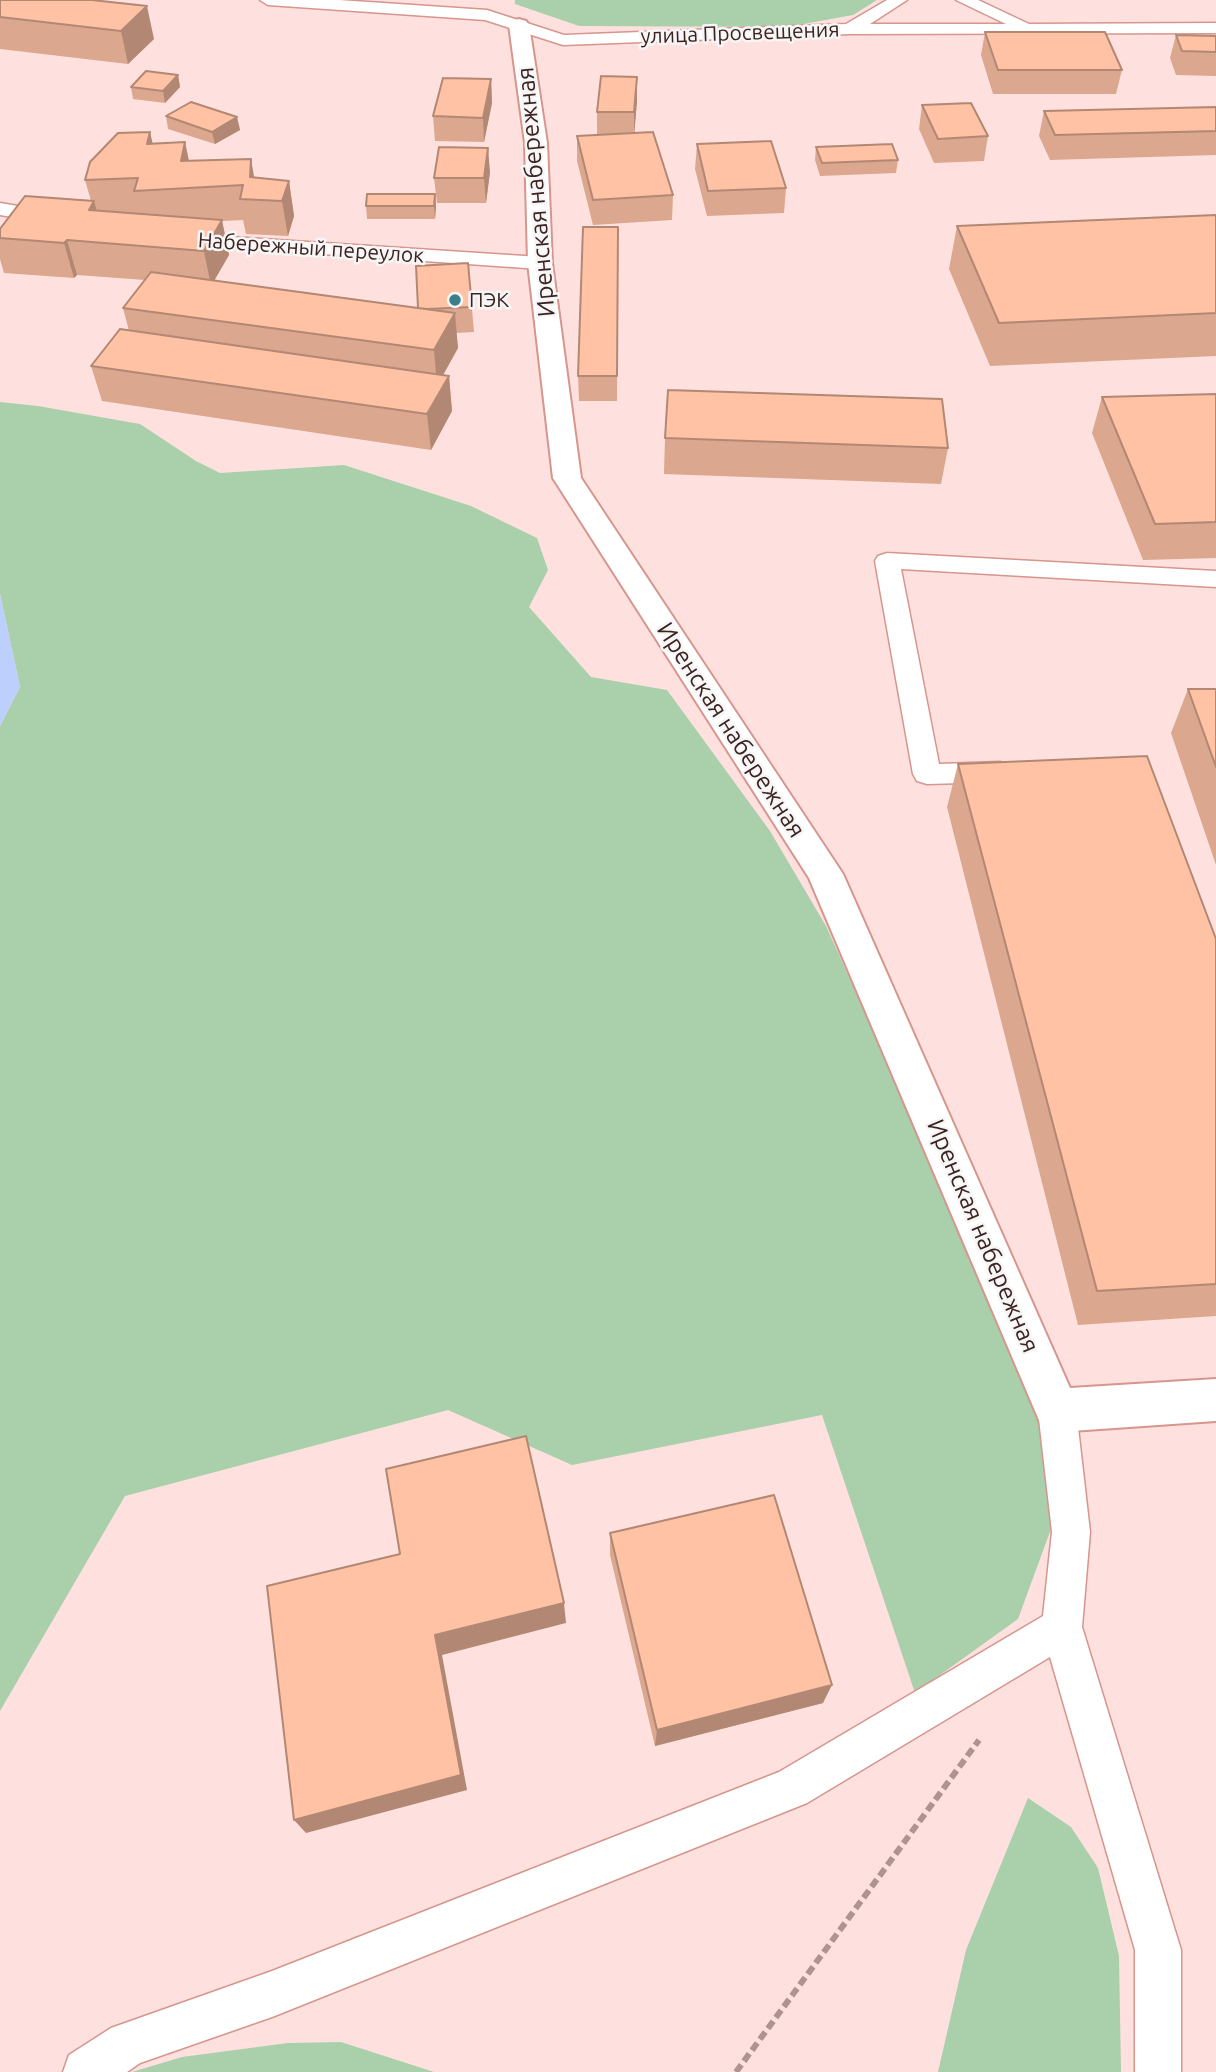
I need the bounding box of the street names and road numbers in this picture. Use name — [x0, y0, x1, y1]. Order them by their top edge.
street label: улица Просвещения — [640, 17, 840, 49]
street label: Иренская набережная — [511, 66, 561, 318]
street label: Набережный переулок — [197, 228, 425, 268]
street label: Иренская набережная — [651, 617, 811, 843]
street label: Иренская набережная — [921, 1115, 1045, 1357]

